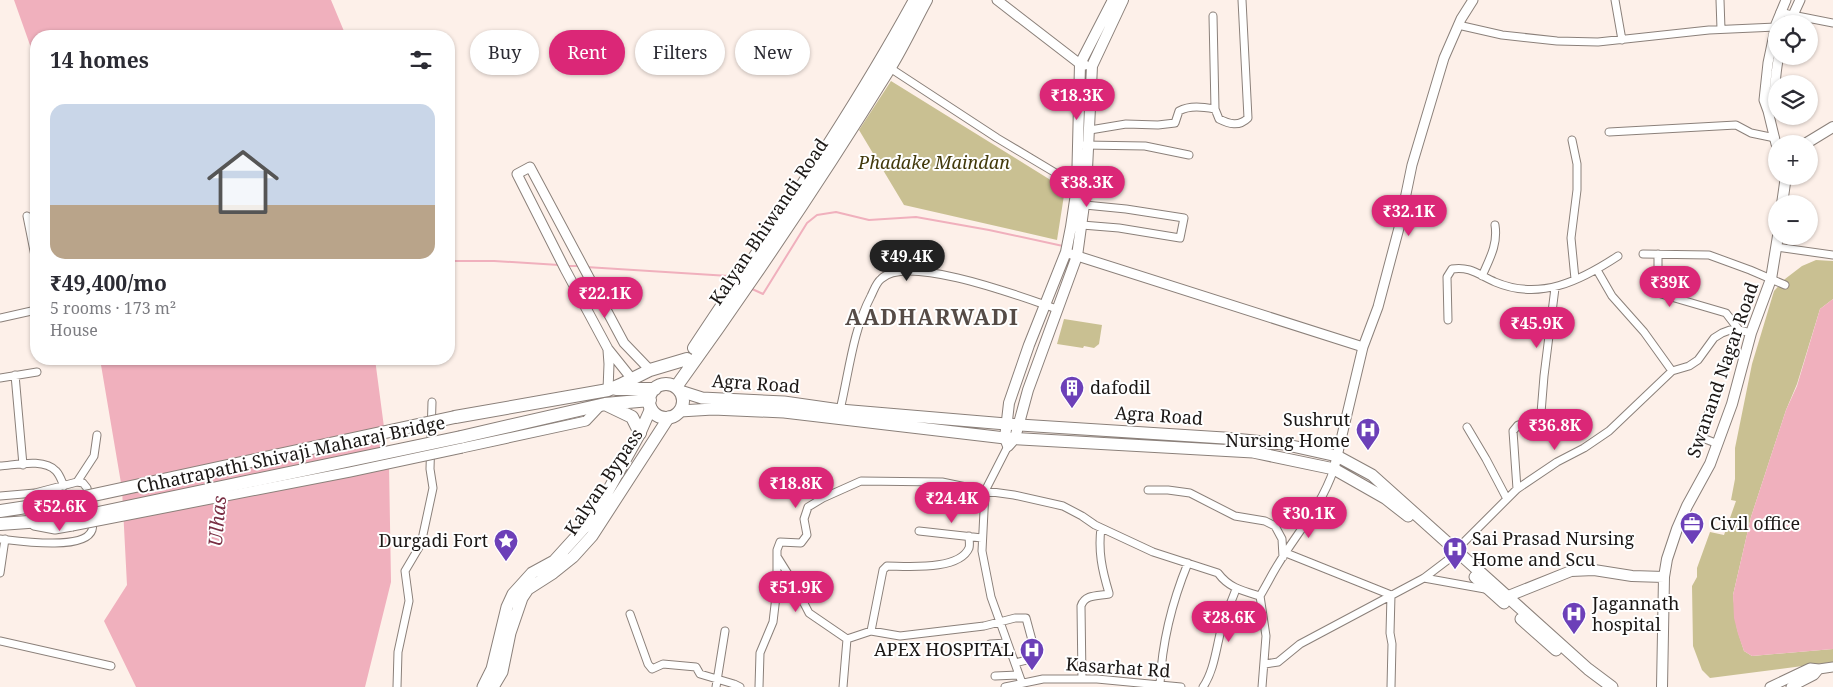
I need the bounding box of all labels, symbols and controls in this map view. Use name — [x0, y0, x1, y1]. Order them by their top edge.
map controls — [1768, 15, 1818, 245]
button: locate — [1768, 15, 1818, 65]
chip: Buy — [470, 30, 539, 75]
chip: Rent — [549, 30, 625, 75]
chip: Filters — [635, 30, 725, 75]
chip: New — [735, 30, 810, 75]
text: 14 homes — [50, 46, 149, 74]
icon: filters — [407, 46, 435, 74]
button: layers — [1768, 75, 1818, 125]
pin: ₹18.3K — [1036, 78, 1118, 121]
text: ₹18.3K — [1051, 84, 1103, 106]
street label: Kalyan Bhiwandi Road — [703, 133, 833, 309]
button: + — [1768, 135, 1818, 185]
icon: home — [198, 137, 288, 227]
park label: Phadake Maindan — [857, 150, 1010, 174]
pin: ₹38.3K — [1046, 166, 1128, 208]
text: ₹38.3K — [1061, 171, 1113, 193]
pin: ₹32.1K — [1368, 194, 1450, 237]
button: − — [1768, 195, 1818, 245]
text: ₹32.1K — [1383, 200, 1435, 222]
pin: ₹49.4K — [866, 240, 948, 282]
text: ₹49.4K — [881, 245, 933, 267]
pin: ₹39K — [1640, 266, 1700, 308]
text: ₹49,400/mo — [50, 269, 167, 297]
text: ₹39K — [1651, 271, 1689, 293]
pin: ₹22.1K — [564, 276, 646, 319]
street label: Swanand Nagar Road — [1681, 279, 1763, 461]
text: ₹22.1K — [579, 282, 631, 304]
text: 5 rooms · 173 m² — [50, 297, 176, 319]
district label: AADHARWADI — [845, 301, 1019, 331]
pin: ₹45.9K — [1496, 306, 1578, 349]
text: ₹45.9K — [1511, 312, 1563, 334]
text: House — [50, 319, 98, 341]
street label: Agra Road — [711, 368, 801, 398]
building icon: dafodil — [1059, 375, 1085, 409]
place label: dafodil — [1090, 375, 1151, 399]
street label: Agra Road — [1114, 400, 1204, 430]
place label: Sushrut Nursing Home — [1225, 407, 1350, 452]
pin: ₹36.8K — [1514, 408, 1596, 451]
street label: Chhatrapathi Shivaji Maharaj Bridge — [134, 410, 447, 498]
text: ₹36.8K — [1529, 414, 1581, 436]
hospital icon: Sushrut Nursing Home — [1355, 417, 1381, 451]
street label: Kalyan Bypass — [559, 423, 648, 540]
pin: ₹18.8K — [755, 466, 837, 509]
text: ₹18.8K — [770, 472, 822, 494]
pin: ₹24.4K — [911, 482, 993, 524]
text: ₹24.4K — [926, 487, 978, 509]
pin: ₹52.6K — [19, 490, 101, 532]
water label: Ulhas — [202, 494, 232, 547]
text: ₹52.6K — [34, 495, 86, 517]
pin: ₹30.1K — [1268, 496, 1350, 539]
text: ₹30.1K — [1283, 502, 1335, 524]
office icon: Civil office — [1679, 511, 1705, 545]
place label: Civil office — [1710, 511, 1800, 535]
place label: Sai Prasad Nursing Home and Scu — [1472, 526, 1635, 571]
place label: Durgadi Fort — [379, 528, 488, 552]
place icon: Durgadi Fort — [493, 528, 519, 562]
hospital icon: Sai Prasad Nursing Home and Scu — [1442, 536, 1468, 570]
pin: ₹51.9K — [755, 570, 837, 613]
text: ₹51.9K — [770, 576, 822, 598]
place label: Jagannath hospital — [1591, 591, 1680, 636]
pin: ₹28.6K — [1188, 600, 1270, 643]
hospital icon: Jagannath hospital — [1561, 601, 1587, 635]
text: ₹28.6K — [1203, 606, 1255, 628]
place label: APEX HOSPITAL — [874, 637, 1014, 661]
hospital icon: APEX HOSPITAL — [1019, 637, 1045, 671]
street label: Kasarhat Rd — [1065, 651, 1171, 683]

